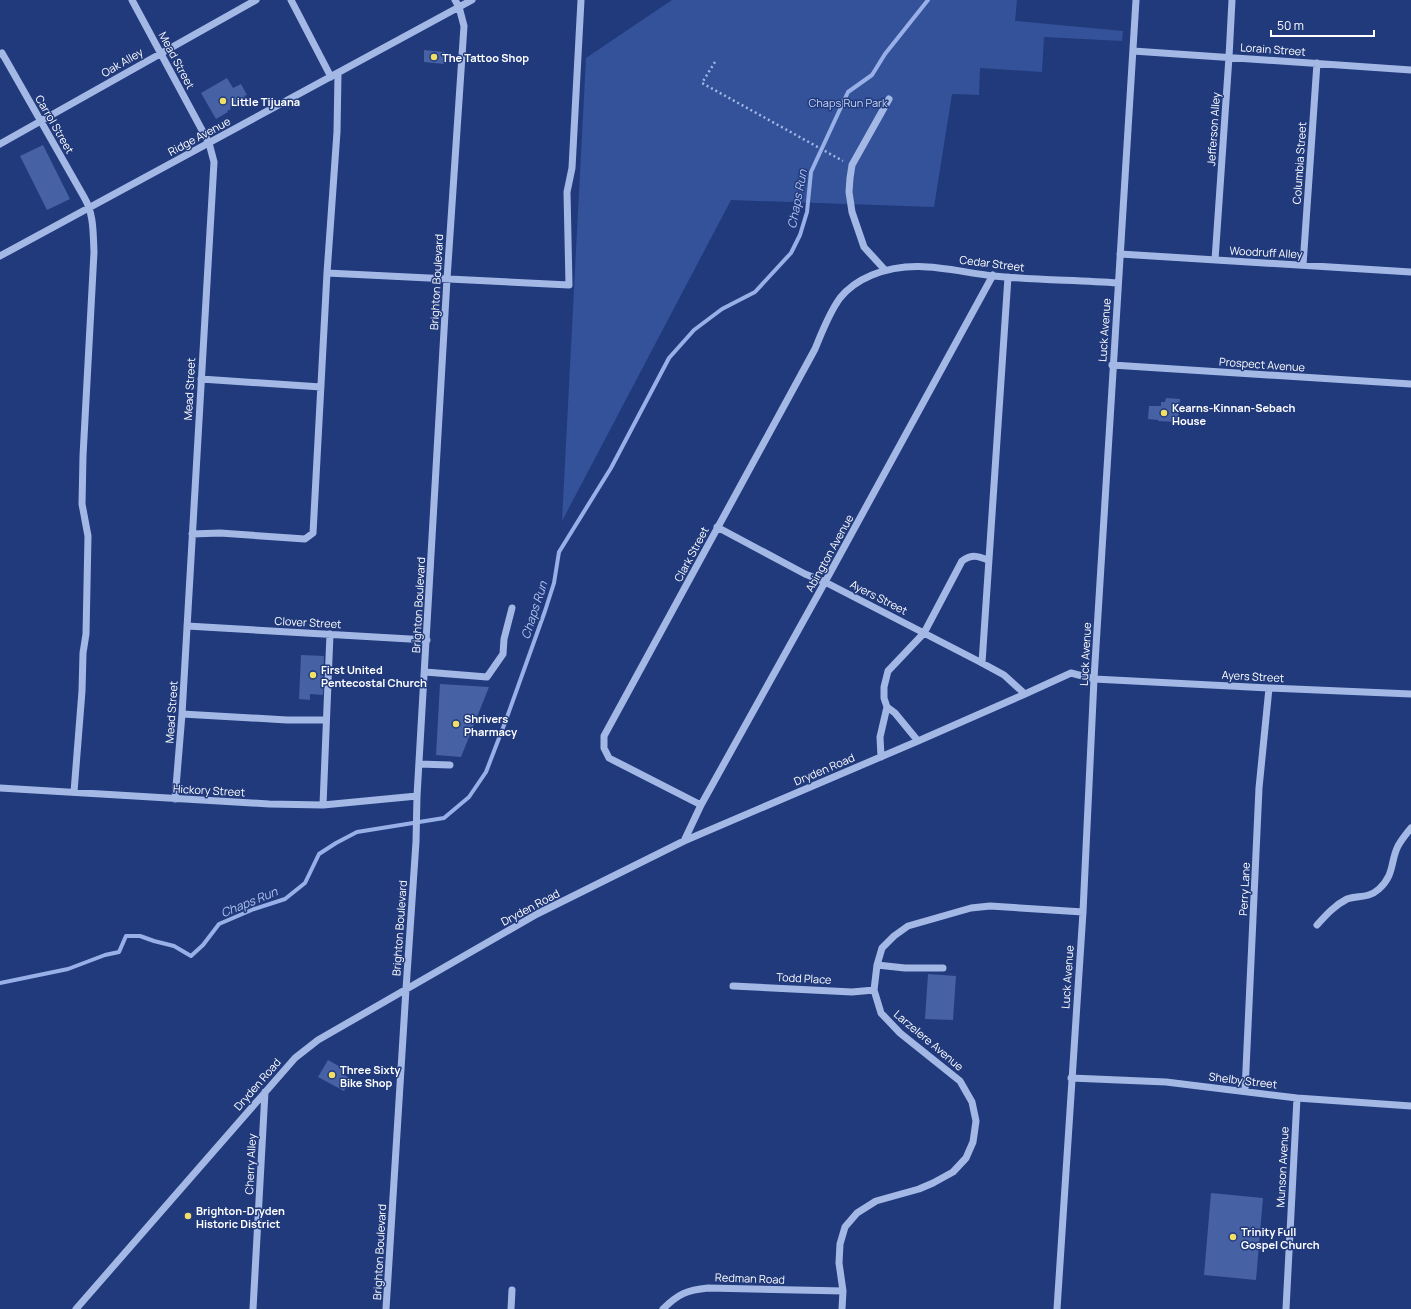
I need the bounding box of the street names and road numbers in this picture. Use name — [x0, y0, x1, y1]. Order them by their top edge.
street label: Mead Street — [156, 29, 198, 91]
street label: Lorain Street — [1240, 39, 1306, 59]
street label: Oak Alley — [98, 44, 146, 80]
street label: Jefferson Alley — [1203, 91, 1223, 166]
street label: Carrol Street — [32, 92, 78, 156]
street label: Ridge Avenue — [165, 113, 233, 159]
street label: Columbia Street — [1289, 121, 1309, 205]
street label: Brighton Boulevard — [426, 234, 446, 330]
street label: Woodruff Alley — [1229, 243, 1303, 261]
street label: Cedar Street — [959, 252, 1025, 274]
street label: Luck Avenue — [1094, 297, 1114, 362]
street label: Prospect Avenue — [1219, 354, 1306, 375]
street label: Mead Street — [180, 357, 198, 421]
street label: Abington Avenue — [802, 511, 857, 594]
street label: Clark Street — [670, 524, 712, 584]
street label: Brighton Boulevard — [408, 557, 428, 653]
street label: Ayers Street — [848, 576, 910, 618]
street label: Clover Street — [274, 613, 342, 631]
street label: Luck Avenue — [1076, 621, 1094, 686]
street label: Ayers Street — [1221, 667, 1285, 685]
street label: Mead Street — [161, 680, 181, 744]
street label: Dryden Road — [791, 750, 857, 788]
street label: Hickory Street — [173, 781, 245, 799]
street label: Perry Lane — [1235, 861, 1253, 916]
street label: Brighton Boulevard — [388, 880, 410, 976]
street label: Dryden Road — [498, 885, 562, 929]
street label: Luck Avenue — [1057, 944, 1077, 1009]
street label: Todd Place — [776, 969, 832, 987]
street label: Larzelere Avenue — [891, 1006, 967, 1074]
street label: Dryden Road — [230, 1055, 284, 1113]
street label: Shelby Street — [1208, 1068, 1278, 1092]
street label: Munson Avenue — [1272, 1126, 1292, 1208]
street label: Cherry Alley — [241, 1133, 259, 1195]
street label: Brighton Boulevard — [369, 1204, 389, 1300]
street label: Redman Road — [715, 1269, 785, 1287]

